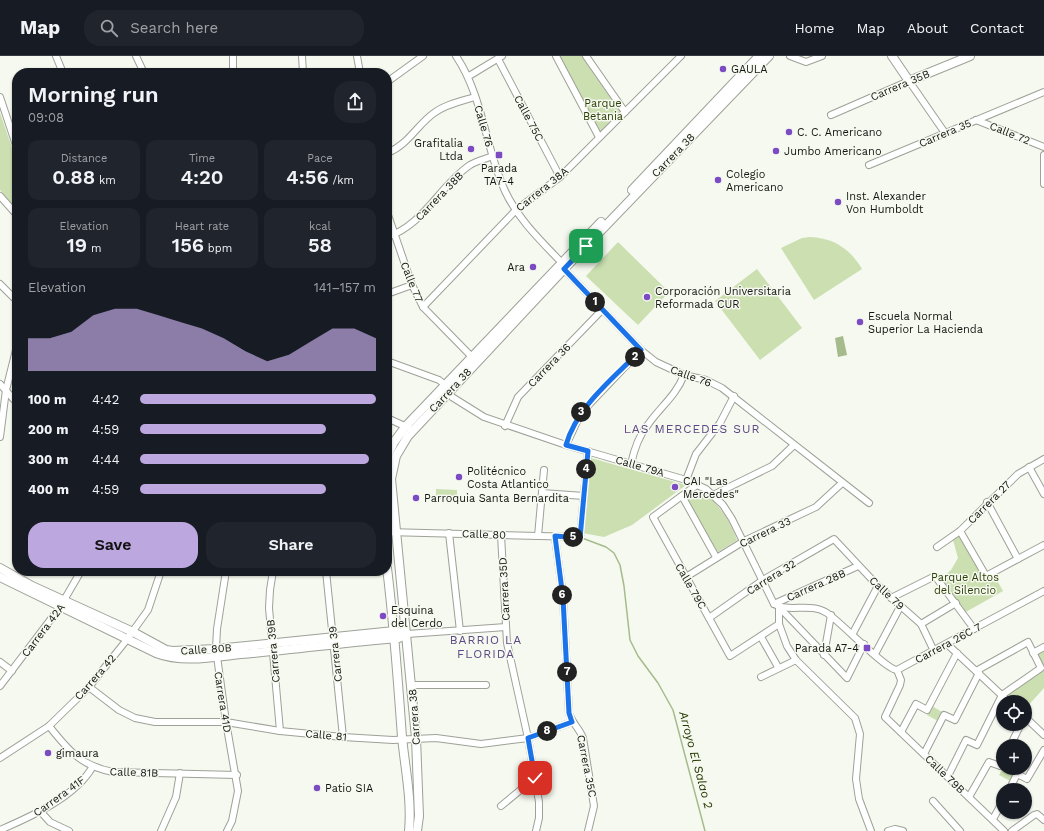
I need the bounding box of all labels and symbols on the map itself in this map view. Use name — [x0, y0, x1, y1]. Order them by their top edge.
place label: GAULA — [731, 63, 768, 76]
marker: GAULA — [718, 64, 728, 74]
street label: Carrera 35B — [869, 67, 932, 104]
street label: Calle 75C — [511, 93, 546, 144]
park label: Parque Betania — [583, 97, 623, 123]
street label: Calle 76 — [471, 104, 496, 149]
street label: Carrera 35 — [917, 117, 973, 150]
street label: Calle 72 — [988, 119, 1032, 147]
place label: C. C. Americano — [797, 126, 882, 139]
marker: C. C. Americano — [784, 127, 794, 137]
street label: Carrera 38 — [649, 130, 698, 180]
place label: Grafitalia Ltda — [414, 137, 463, 163]
marker: Grafitalia Ltda — [466, 144, 476, 154]
place label: Jumbo Americano — [784, 145, 882, 158]
marker: Jumbo Americano — [771, 146, 781, 156]
marker: Parada TA7-4 — [494, 150, 504, 160]
place label: Parada TA7-4 — [481, 162, 517, 188]
street label: Carrera 38A — [514, 164, 571, 214]
place label: Colegio Americano — [726, 168, 783, 194]
street label: Carrera 38B — [413, 169, 466, 224]
marker: Colegio Americano — [713, 175, 723, 185]
place label: Inst. Alexander Von Humboldt — [846, 190, 926, 216]
marker: Inst. Alexander Von Humboldt — [833, 197, 843, 207]
pin — [569, 229, 603, 263]
street label: Calle 77 — [398, 260, 426, 304]
place label: Ara — [507, 261, 525, 274]
marker: Ara — [528, 262, 538, 272]
place label: Corporación Universitaria Reformada CUR — [655, 285, 791, 311]
pin: 1 — [585, 292, 605, 312]
marker: Corporación Universitaria Reformada CUR — [642, 292, 652, 302]
place label: Escuela Normal Superior La Hacienda — [868, 310, 983, 336]
marker: Escuela Normal Superior La Hacienda — [855, 317, 865, 327]
street label: Carrera 36 — [525, 340, 574, 390]
pin: 2 — [625, 347, 645, 367]
street label: Calle 76 — [668, 363, 713, 390]
street label: Carrera 38 — [426, 365, 474, 415]
pin: 3 — [571, 402, 591, 422]
district label: LAS MERCEDES SUR — [624, 422, 760, 436]
street label: Calle 79A — [614, 453, 666, 480]
pin: 4 — [576, 459, 596, 479]
place label: Politécnico Costa Atlantico — [467, 465, 549, 491]
marker: Politécnico Costa Atlantico — [454, 472, 464, 482]
place label: CAI "Las Mercedes" — [683, 475, 739, 501]
street label: Carrera 27 — [965, 478, 1014, 527]
marker: CAI "Las Mercedes" — [670, 482, 680, 492]
place label: Parroquia Santa Bernardita — [424, 492, 569, 505]
marker: Parroquia Santa Bernardita — [411, 493, 421, 503]
street label: Carrera 33 — [737, 514, 793, 551]
street label: Calle 80 — [462, 527, 506, 542]
pin: 5 — [563, 527, 583, 547]
street label: Carrera 35D — [496, 557, 513, 621]
street label: Carrera 32 — [744, 557, 798, 598]
street label: Calle 79C — [672, 561, 709, 612]
street label: Carrera 28B — [785, 567, 848, 604]
park label: Parque Altos del Silencio — [931, 571, 999, 597]
street label: Calle 79 — [866, 574, 907, 613]
pin: 6 — [552, 585, 572, 605]
street label: Carrera 42A — [19, 601, 68, 660]
place label: Esquina del Cerdo — [391, 604, 443, 630]
marker: Esquina del Cerdo — [378, 611, 388, 621]
street label: Carrera 39B — [264, 619, 283, 683]
street label: Carrera 26C 7 — [913, 621, 984, 666]
street label: Carrera 39 — [326, 625, 345, 683]
district label: BARRIO LA FLORIDA — [450, 633, 522, 661]
street label: Calle 80B — [180, 641, 232, 658]
place label: Parada A7-4 — [795, 642, 859, 655]
marker: Parada A7-4 — [862, 643, 872, 653]
street label: Carrera 42 — [72, 652, 119, 703]
pin: 7 — [557, 662, 577, 682]
street label: Carrera 41D — [211, 671, 234, 734]
street label: Carrera 38 — [406, 688, 423, 745]
water label: Arroyo El Salao 2 — [676, 709, 716, 810]
pin: 8 — [537, 721, 557, 741]
street label: Calle 81 — [305, 727, 347, 744]
street label: Carrera 35C — [574, 734, 599, 799]
place label: gimaura — [56, 747, 99, 760]
marker: gimaura — [43, 748, 53, 758]
street label: Calle 79B — [922, 752, 967, 797]
pin — [518, 761, 552, 795]
street label: Calle 81B — [109, 765, 159, 780]
street label: Carrera 41F — [31, 773, 88, 819]
place label: Patio SIA — [325, 782, 373, 795]
marker: Patio SIA — [312, 783, 322, 793]

